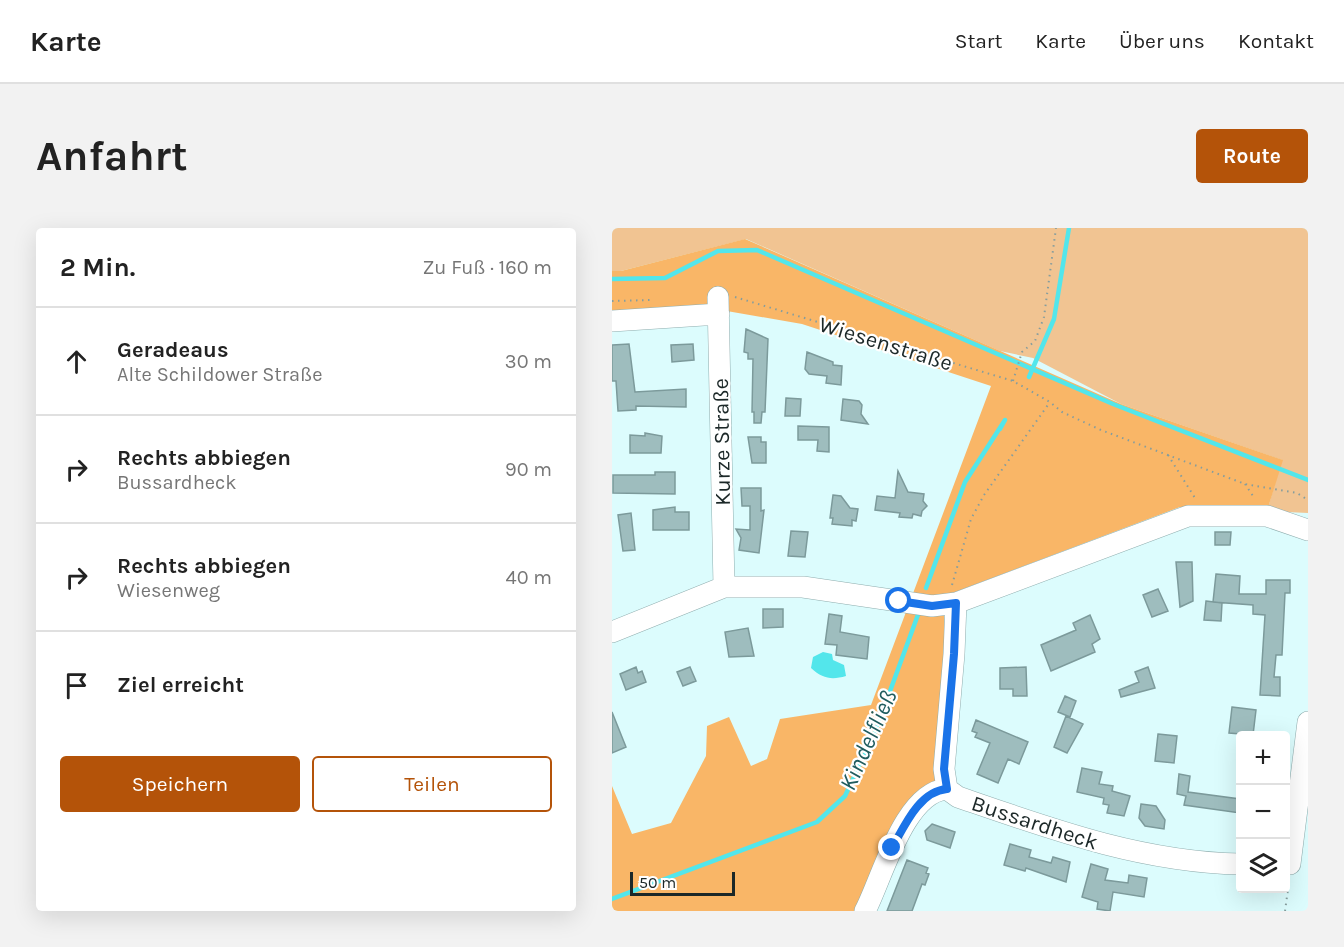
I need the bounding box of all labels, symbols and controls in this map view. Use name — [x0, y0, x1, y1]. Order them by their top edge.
text: Karte — [30, 25, 102, 58]
text: Start — [955, 29, 1002, 53]
text: Karte — [1035, 29, 1086, 53]
text: Über uns — [1119, 29, 1205, 53]
text: Kontakt — [1238, 29, 1314, 53]
button: Route — [1196, 129, 1308, 183]
text: Anfahrt — [36, 131, 188, 181]
text: 2 Min. — [60, 252, 135, 283]
text: Zu Fuß · 160 m — [422, 256, 552, 279]
street label: Wiesenstraße — [816, 311, 956, 377]
text: Geradeaus — [117, 337, 229, 363]
icon: ahead — [60, 345, 93, 378]
text: 30 m — [505, 350, 552, 373]
text: Alte Schildower Straße — [117, 363, 323, 386]
street label: Kurze Straße — [708, 378, 736, 506]
text: Rechts abbiegen — [117, 445, 291, 471]
icon: right — [60, 453, 93, 486]
text: 90 m — [505, 458, 552, 481]
text: Bussardheck — [117, 471, 237, 494]
text: Rechts abbiegen — [117, 553, 291, 579]
icon: right — [60, 561, 93, 594]
text: 40 m — [506, 566, 552, 589]
text: Wiesenweg — [117, 579, 220, 602]
route start — [885, 587, 911, 613]
icon: arrive — [60, 669, 93, 702]
text: Ziel erreicht — [117, 672, 244, 698]
water label: Kindelfließ — [833, 685, 903, 795]
map controls — [1236, 731, 1290, 893]
button: + — [1236, 731, 1290, 785]
button: Speichern — [60, 756, 300, 812]
button: Teilen — [312, 756, 552, 812]
button: − — [1236, 785, 1290, 839]
street label: Bussardheck — [968, 790, 1101, 856]
route end — [878, 834, 904, 860]
button: layers — [1236, 839, 1290, 893]
scale bar — [630, 869, 735, 896]
text: 50 m — [639, 873, 676, 892]

